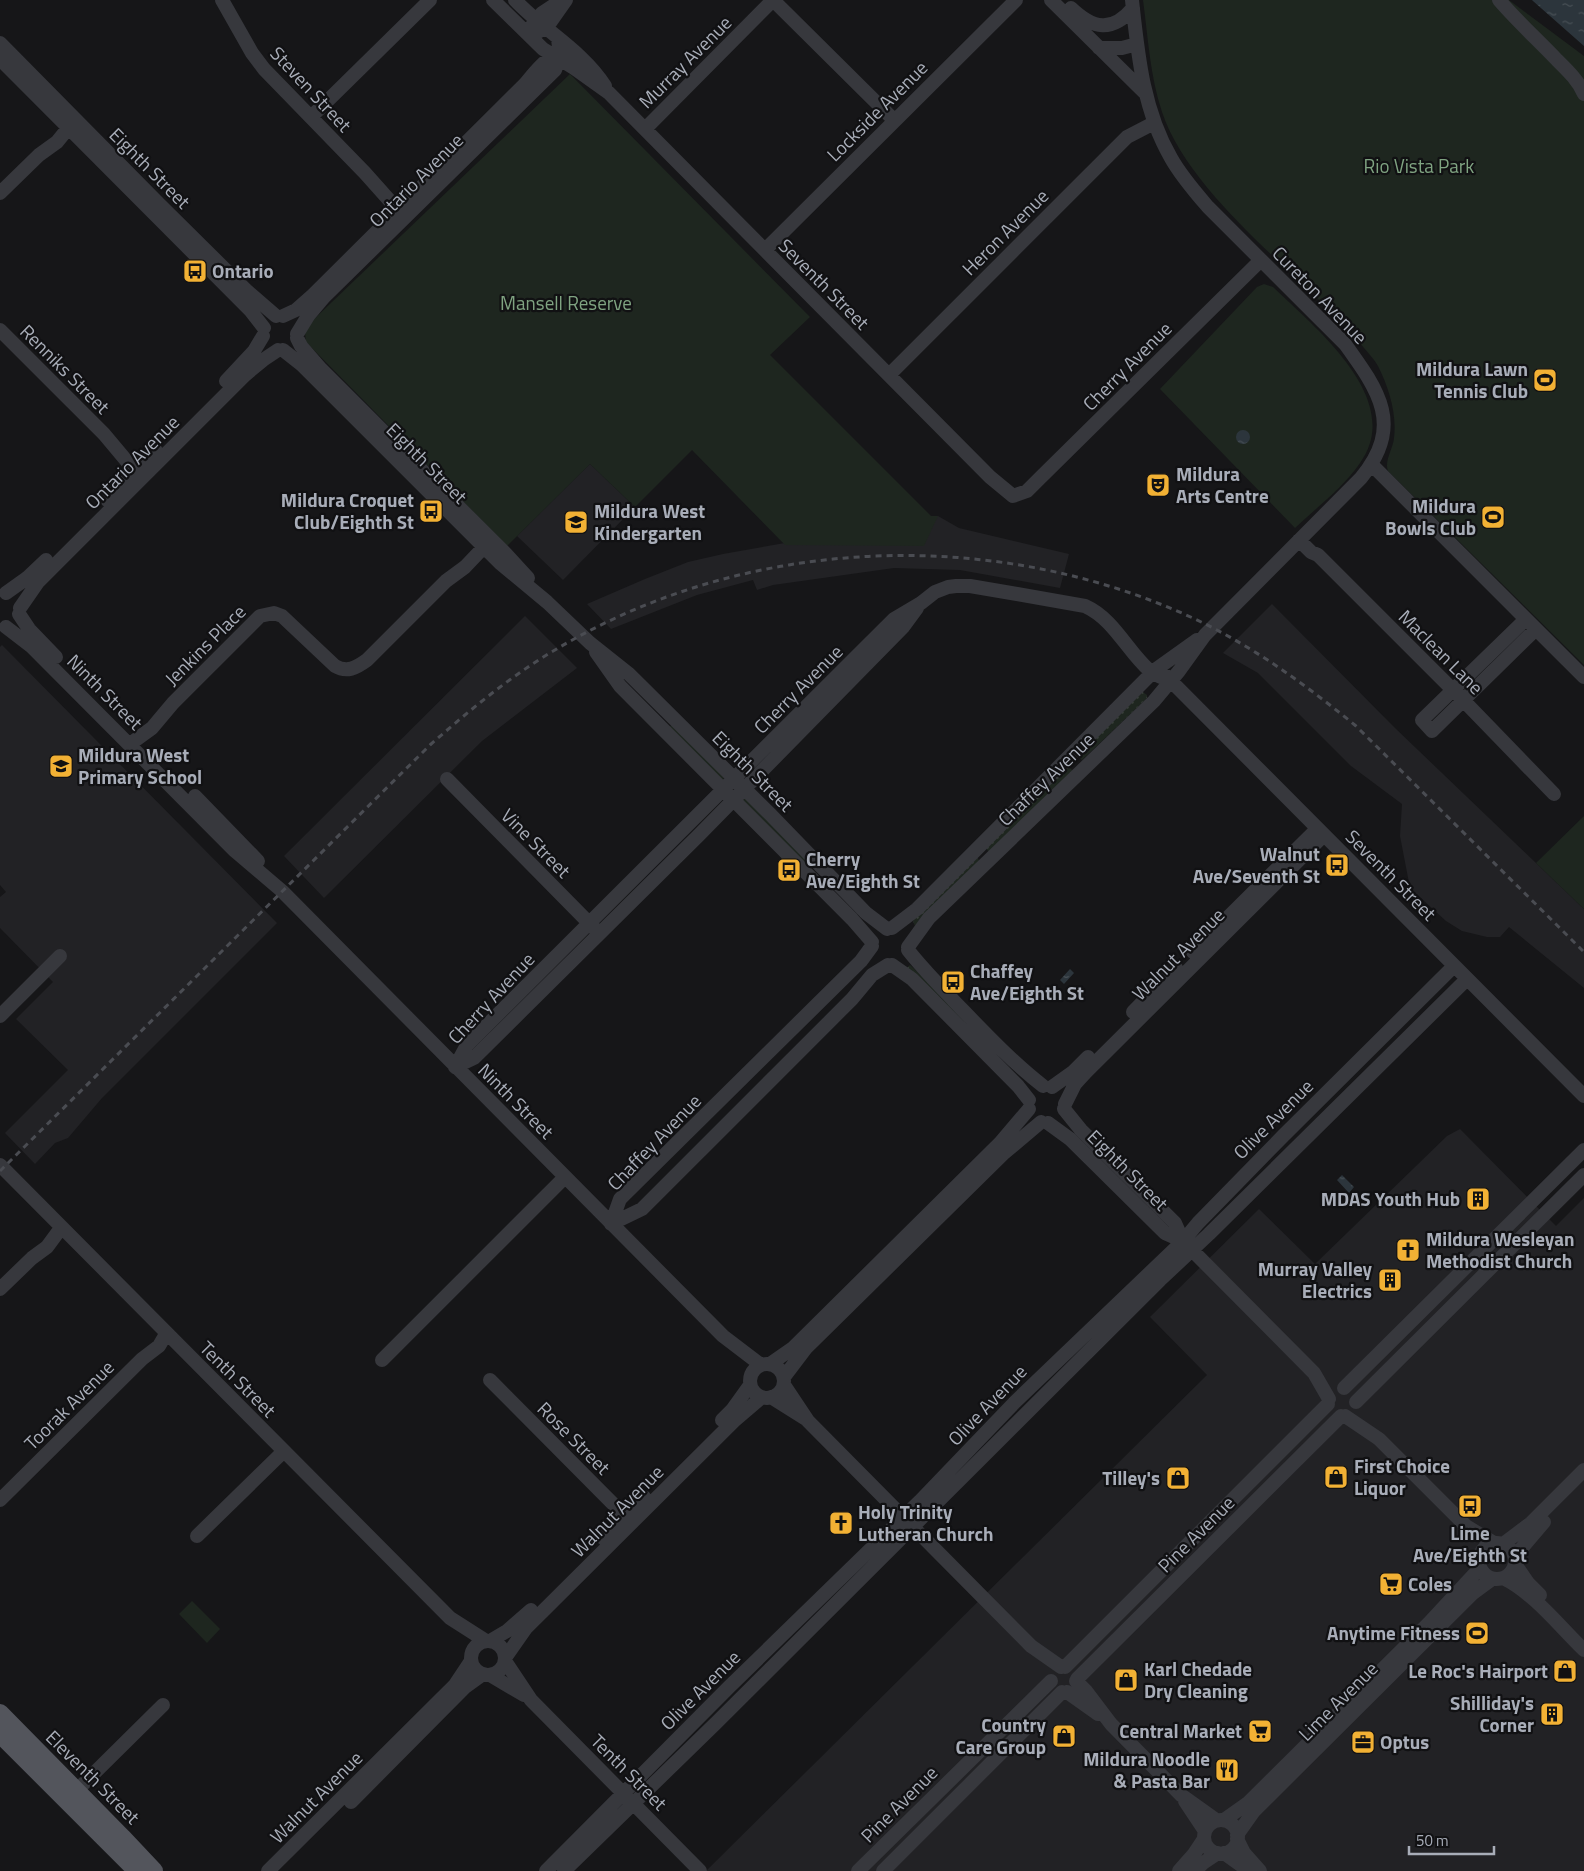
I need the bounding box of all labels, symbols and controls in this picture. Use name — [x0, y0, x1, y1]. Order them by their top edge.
street label: Murray Avenue — [631, 8, 738, 115]
street label: Steven Street — [264, 39, 359, 138]
street label: Lockside Avenue — [819, 53, 934, 168]
street label: Eighth Street — [103, 120, 198, 215]
street label: Ontario Avenue — [362, 126, 469, 233]
park label: Rio Vista Park — [1364, 151, 1474, 180]
street label: Heron Avenue — [955, 182, 1055, 282]
street label: Seventh Street — [772, 232, 877, 336]
street label: Cureton Avenue — [1266, 239, 1375, 350]
place label: Ontario — [212, 256, 274, 285]
bus stop icon: Ontario — [182, 258, 208, 284]
park label: Mansell Reserve — [500, 288, 632, 317]
street label: Cherry Avenue — [1075, 314, 1178, 417]
street label: Renniks Street — [14, 317, 117, 420]
place label: Mildura Lawn Tennis Club — [1416, 354, 1528, 405]
sports icon: Mildura Lawn Tennis Club — [1532, 367, 1558, 393]
street label: Ontario Avenue — [78, 408, 185, 515]
street label: Eighth Street — [380, 415, 475, 510]
place label: Mildura Arts Centre — [1176, 459, 1269, 510]
theatre icon: Mildura Arts Centre — [1145, 472, 1171, 498]
place label: Mildura Croquet Club/Eighth St — [281, 485, 414, 536]
place label: Mildura Bowls Club — [1385, 491, 1476, 542]
place label: Mildura West Kindergarten — [594, 496, 705, 547]
bus stop icon: Mildura Croquet Club/Eighth St — [418, 498, 444, 524]
sports icon: Mildura Bowls Club — [1480, 504, 1506, 530]
school or university icon: Mildura West Kindergarten — [563, 509, 589, 535]
street label: Jenkins Place — [157, 597, 252, 692]
street label: Maclean Lane — [1392, 602, 1491, 701]
street label: Cherry Avenue — [746, 637, 849, 740]
street label: Ninth Street — [61, 647, 150, 736]
street label: Eighth Street — [706, 723, 801, 818]
street label: Chaffey Avenue — [991, 725, 1101, 832]
place label: Mildura West Primary School — [78, 740, 202, 791]
school or university icon: Mildura West Primary School — [48, 753, 74, 779]
street label: Vine Street — [495, 801, 578, 884]
street label: Seventh Street — [1339, 823, 1444, 927]
place label: Walnut Ave/Seventh St — [1193, 839, 1320, 890]
place label: Cherry Ave/Eighth St — [806, 844, 920, 895]
bus stop icon: Walnut Ave/Seventh St — [1324, 852, 1350, 878]
bus stop icon: Cherry Ave/Eighth St — [776, 857, 802, 883]
street label: Walnut Avenue — [1125, 901, 1231, 1007]
street label: Cherry Avenue — [440, 945, 541, 1050]
place label: Chaffey Ave/Eighth St — [970, 956, 1084, 1007]
bus stop icon: Chaffey Ave/Eighth St — [940, 969, 966, 995]
street label: Ninth Street — [472, 1056, 561, 1145]
street label: Olive Avenue — [1226, 1072, 1319, 1165]
street label: Chaffey Avenue — [600, 1087, 707, 1197]
street label: Eighth Street — [1081, 1122, 1176, 1217]
place label: MDAS Youth Hub — [1321, 1184, 1460, 1213]
building icon: MDAS Youth Hub — [1465, 1186, 1491, 1212]
place label: Mildura Wesleyan Methodist Church — [1426, 1224, 1574, 1275]
church icon: Mildura Wesleyan Methodist Church — [1395, 1237, 1421, 1263]
place label: Murray Valley Electrics — [1258, 1254, 1372, 1305]
building icon: Murray Valley Electrics — [1377, 1267, 1403, 1293]
street label: Tenth Street — [193, 1334, 284, 1424]
street label: Toorak Avenue — [17, 1353, 120, 1456]
street label: Olive Avenue — [940, 1357, 1033, 1452]
street label: Rose Street — [531, 1394, 618, 1481]
place label: First Choice Liquor — [1354, 1451, 1450, 1502]
street label: Walnut Avenue — [564, 1458, 670, 1564]
place label: Tilley's — [1102, 1463, 1160, 1492]
shop icon: First Choice Liquor — [1323, 1464, 1349, 1490]
shop icon: Tilley's — [1165, 1465, 1191, 1491]
street label: Pine Avenue — [1150, 1488, 1241, 1579]
bus stop icon: Lime Ave/Eighth St — [1457, 1493, 1483, 1519]
place label: Holy Trinity Lutheran Church — [858, 1497, 993, 1548]
church icon: Holy Trinity Lutheran Church — [828, 1510, 854, 1536]
place label: Lime Ave/Eighth St — [1413, 1518, 1527, 1569]
place label: Coles — [1408, 1569, 1452, 1598]
supermarket icon: Coles — [1378, 1571, 1404, 1597]
place label: Anytime Fitness — [1327, 1618, 1460, 1647]
sports icon: Anytime Fitness — [1464, 1620, 1490, 1646]
street label: Olive Avenue — [653, 1643, 746, 1736]
place label: Karl Chedade Dry Cleaning — [1144, 1654, 1252, 1705]
street label: Lime Avenue — [1291, 1654, 1384, 1747]
place label: Le Roc's Hairport — [1408, 1656, 1548, 1685]
shop icon: Le Roc's Hairport — [1552, 1658, 1578, 1684]
shop icon: Karl Chedade Dry Cleaning — [1113, 1667, 1139, 1693]
place label: Shilliday's Corner — [1450, 1688, 1534, 1739]
building icon: Shilliday's Corner — [1539, 1701, 1565, 1727]
place label: Country Care Group — [955, 1710, 1046, 1761]
place label: Central Market — [1119, 1716, 1242, 1745]
supermarket icon: Central Market — [1247, 1718, 1273, 1744]
street label: Eleventh Street — [40, 1723, 147, 1831]
shop icon: Country Care Group — [1051, 1723, 1077, 1749]
street label: Tenth Street — [584, 1727, 675, 1817]
place label: Optus — [1380, 1727, 1429, 1756]
office icon: Optus — [1350, 1729, 1376, 1755]
street label: Walnut Avenue — [263, 1744, 369, 1850]
place label: Mildura Noodle & Pasta Bar — [1083, 1744, 1210, 1795]
restaurant icon: Mildura Noodle & Pasta Bar — [1214, 1757, 1240, 1783]
street label: Pine Avenue — [853, 1758, 944, 1849]
scale bar — [1409, 1824, 1494, 1856]
text: 50 m — [1416, 1829, 1449, 1852]

